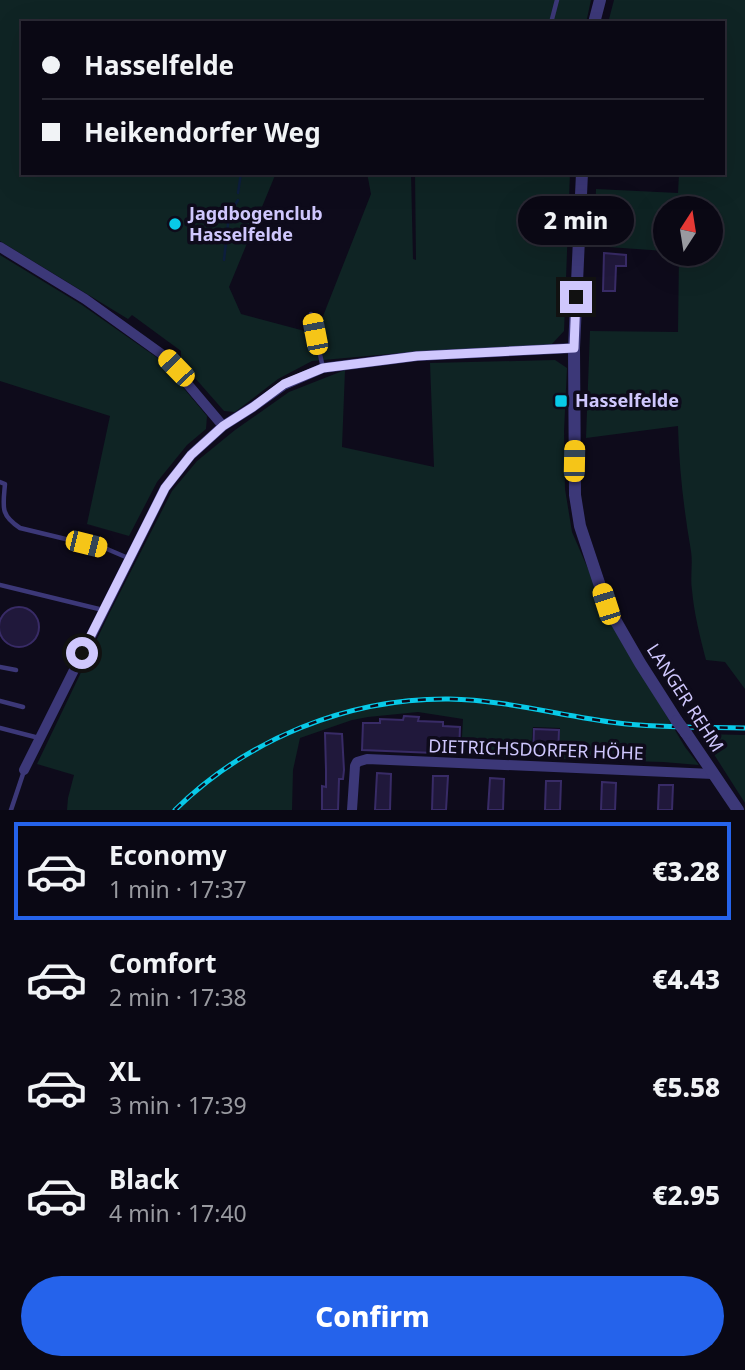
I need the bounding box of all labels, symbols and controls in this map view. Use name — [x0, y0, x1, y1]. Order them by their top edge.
text: Hasselfelde — [84, 47, 234, 83]
text: Heikendorfer Weg — [84, 114, 321, 150]
callout: 2 min — [518, 196, 634, 244]
north arrow — [653, 196, 723, 266]
map controls — [653, 196, 723, 266]
place label: Jagdbogenclub Hasselfelde — [187, 201, 323, 246]
text: 2 min — [544, 204, 608, 236]
marker: Jagdbogenclub Hasselfelde — [167, 216, 183, 232]
route end — [560, 281, 592, 313]
car — [301, 311, 330, 357]
car — [154, 346, 199, 390]
place label: Hasselfelde — [575, 388, 679, 412]
marker: Hasselfelde — [553, 393, 569, 409]
car — [564, 440, 585, 482]
car — [64, 529, 109, 559]
car — [590, 581, 623, 627]
route start — [66, 637, 98, 669]
street label: LANGER REHM — [642, 639, 730, 756]
street label: DIETRICHSDORFER HÖHE — [428, 733, 644, 765]
text: Economy — [109, 837, 227, 873]
icon: car — [25, 840, 88, 903]
text: €3.28 — [652, 853, 720, 889]
text: 1 min · 17:37 — [109, 873, 247, 905]
text: Comfort — [109, 945, 217, 981]
icon: car — [25, 948, 88, 1011]
text: €4.43 — [652, 961, 720, 997]
text: 2 min · 17:38 — [109, 981, 247, 1013]
text: XL — [109, 1053, 141, 1089]
icon: car — [25, 1056, 88, 1119]
text: €5.58 — [652, 1069, 720, 1105]
text: 3 min · 17:39 — [109, 1089, 247, 1121]
text: Black — [109, 1161, 179, 1197]
icon: car — [25, 1164, 88, 1227]
text: €2.95 — [652, 1177, 720, 1213]
text: 4 min · 17:40 — [109, 1197, 247, 1229]
button: Confirm — [21, 1276, 724, 1356]

